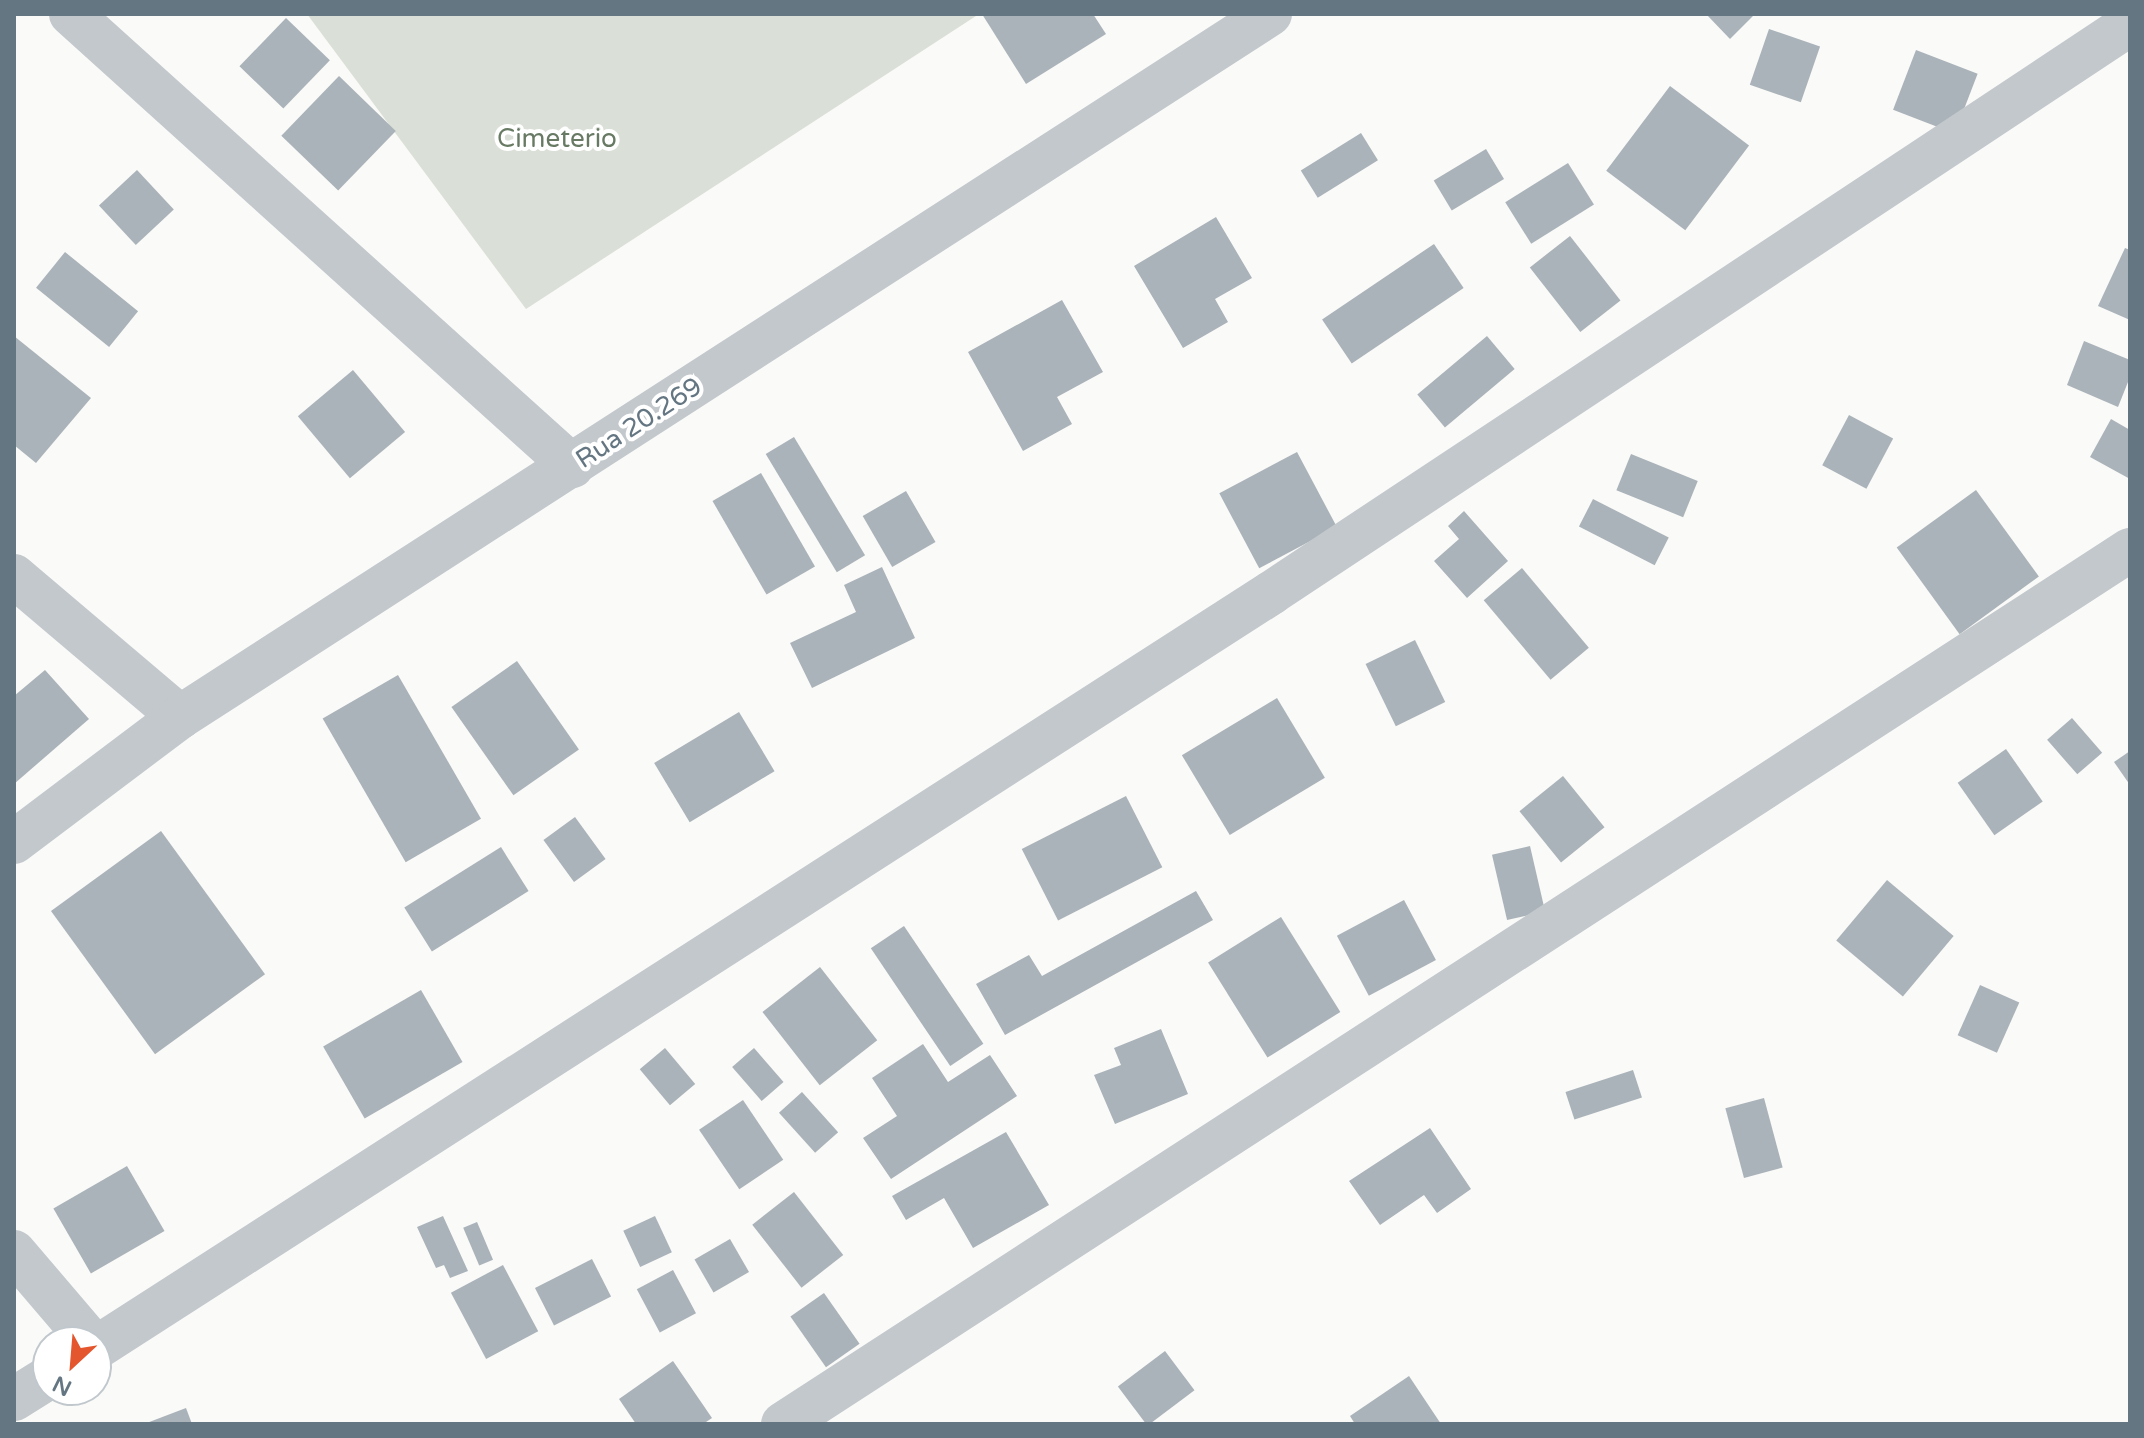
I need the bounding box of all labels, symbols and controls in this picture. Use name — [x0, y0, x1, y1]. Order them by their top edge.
park label: Cimeterio — [497, 123, 617, 155]
street label: Rua 20.269 — [570, 371, 708, 475]
north arrow — [32, 1326, 112, 1406]
text: N — [49, 1370, 76, 1401]

